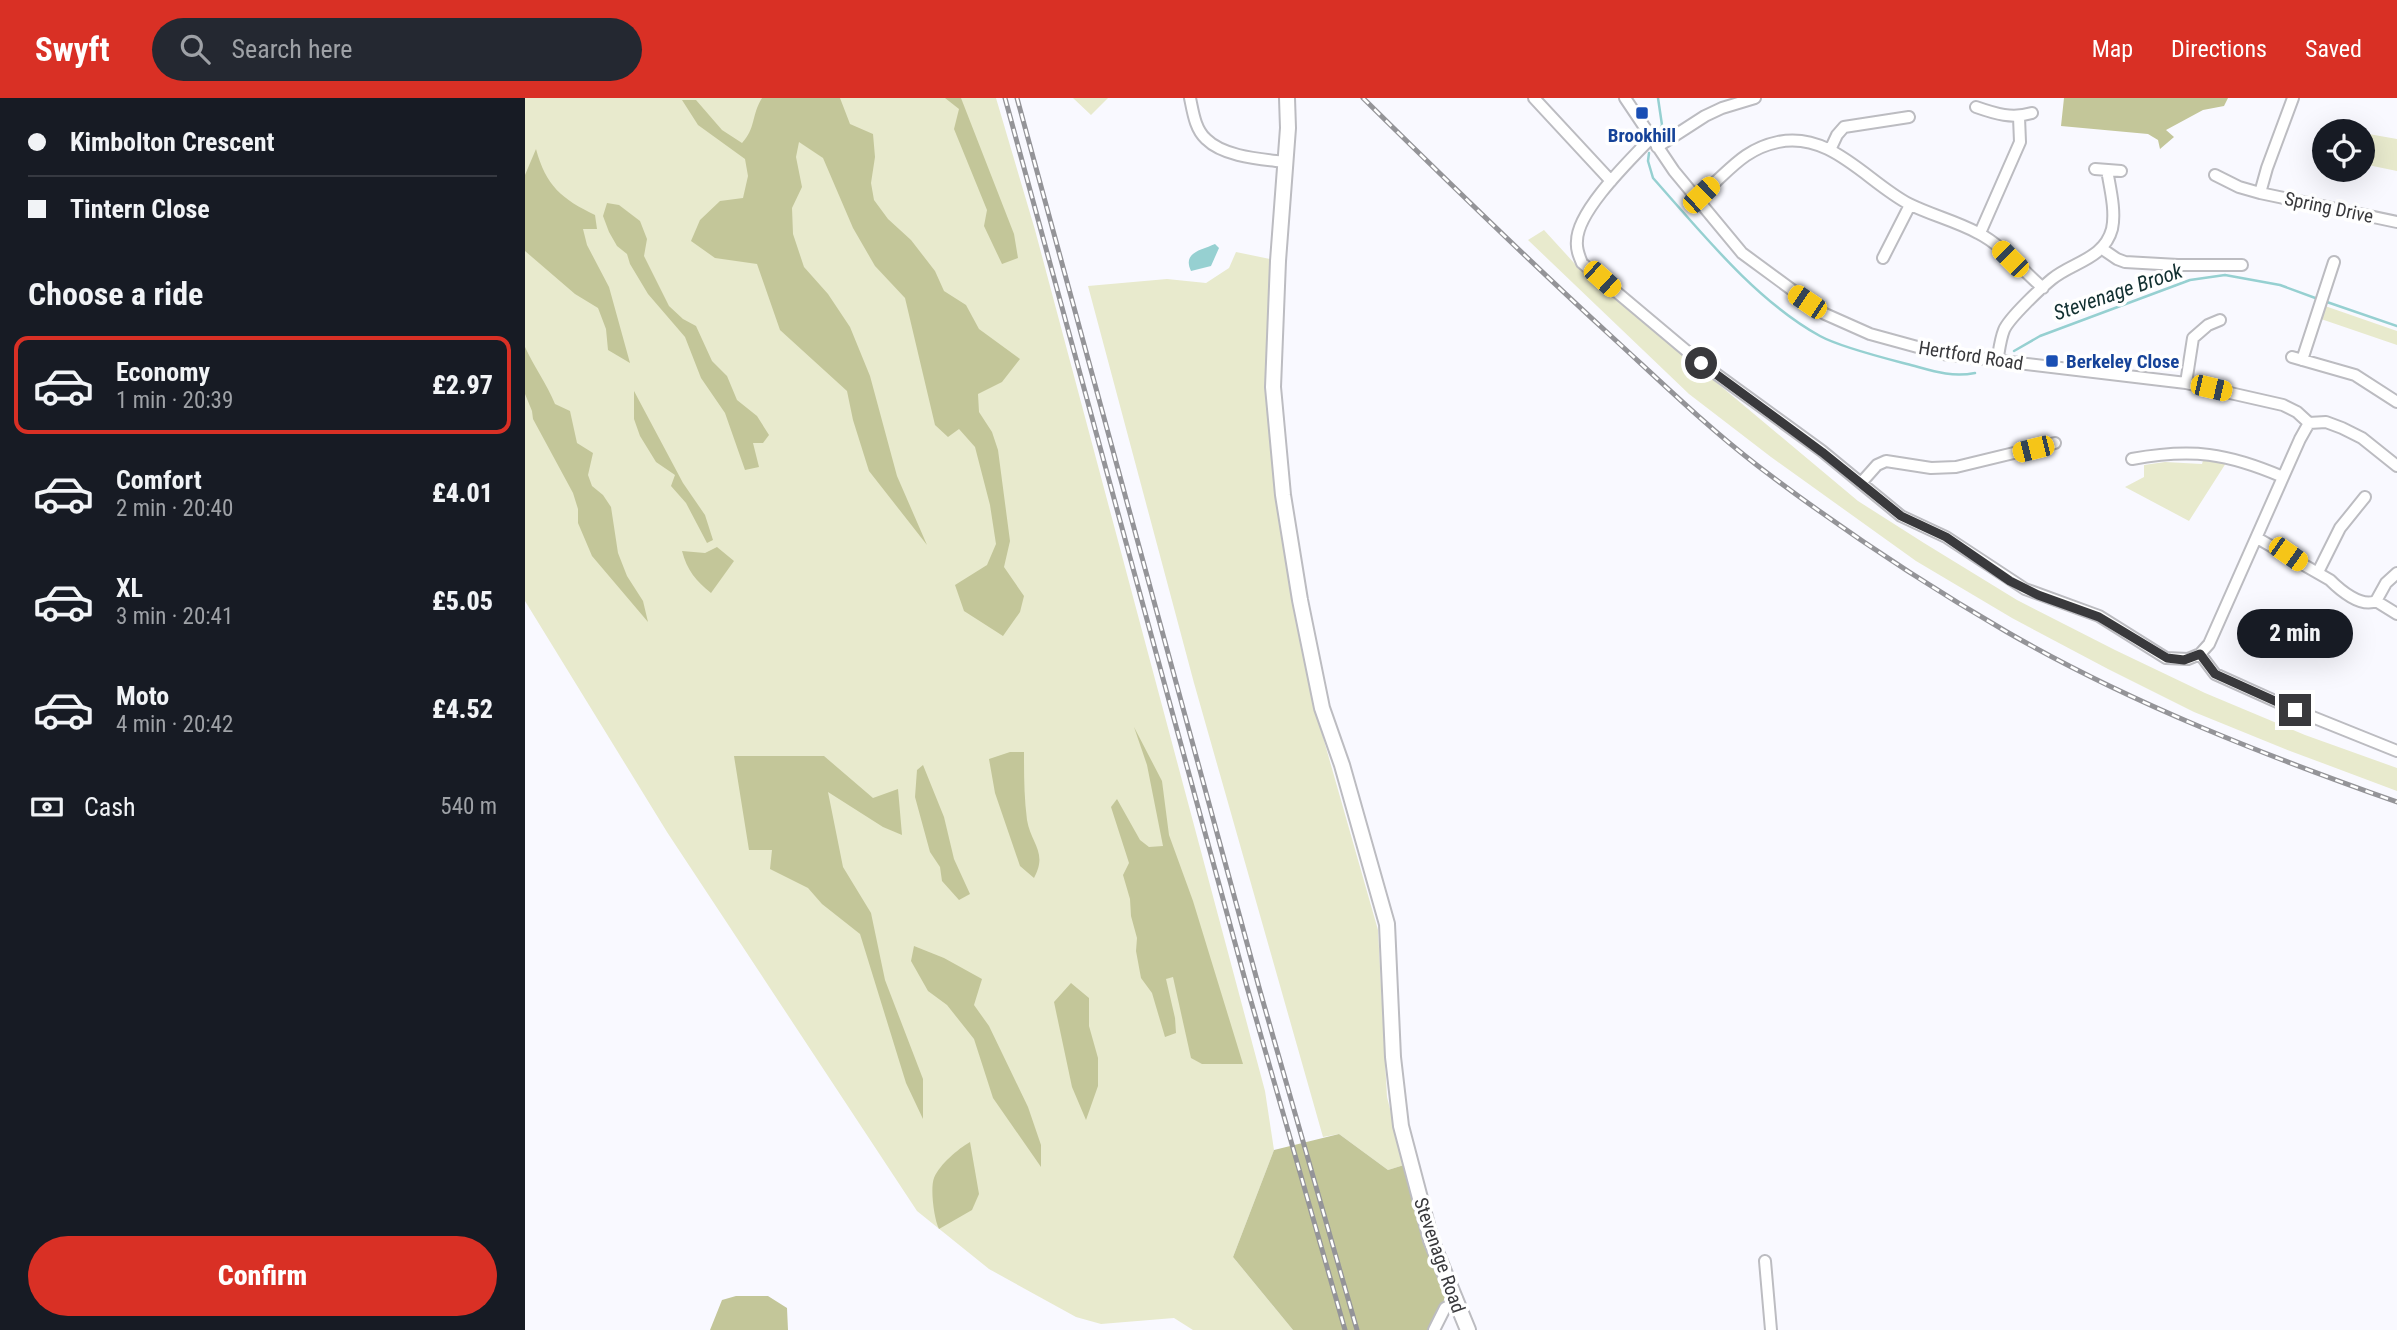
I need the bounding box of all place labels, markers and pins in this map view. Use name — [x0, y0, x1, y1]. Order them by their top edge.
marker: Brookhill — [1634, 105, 1650, 121]
place label: Brookhill — [1608, 124, 1676, 147]
place label: Berkeley Close — [2066, 350, 2179, 373]
marker: Berkeley Close — [2044, 353, 2060, 369]

